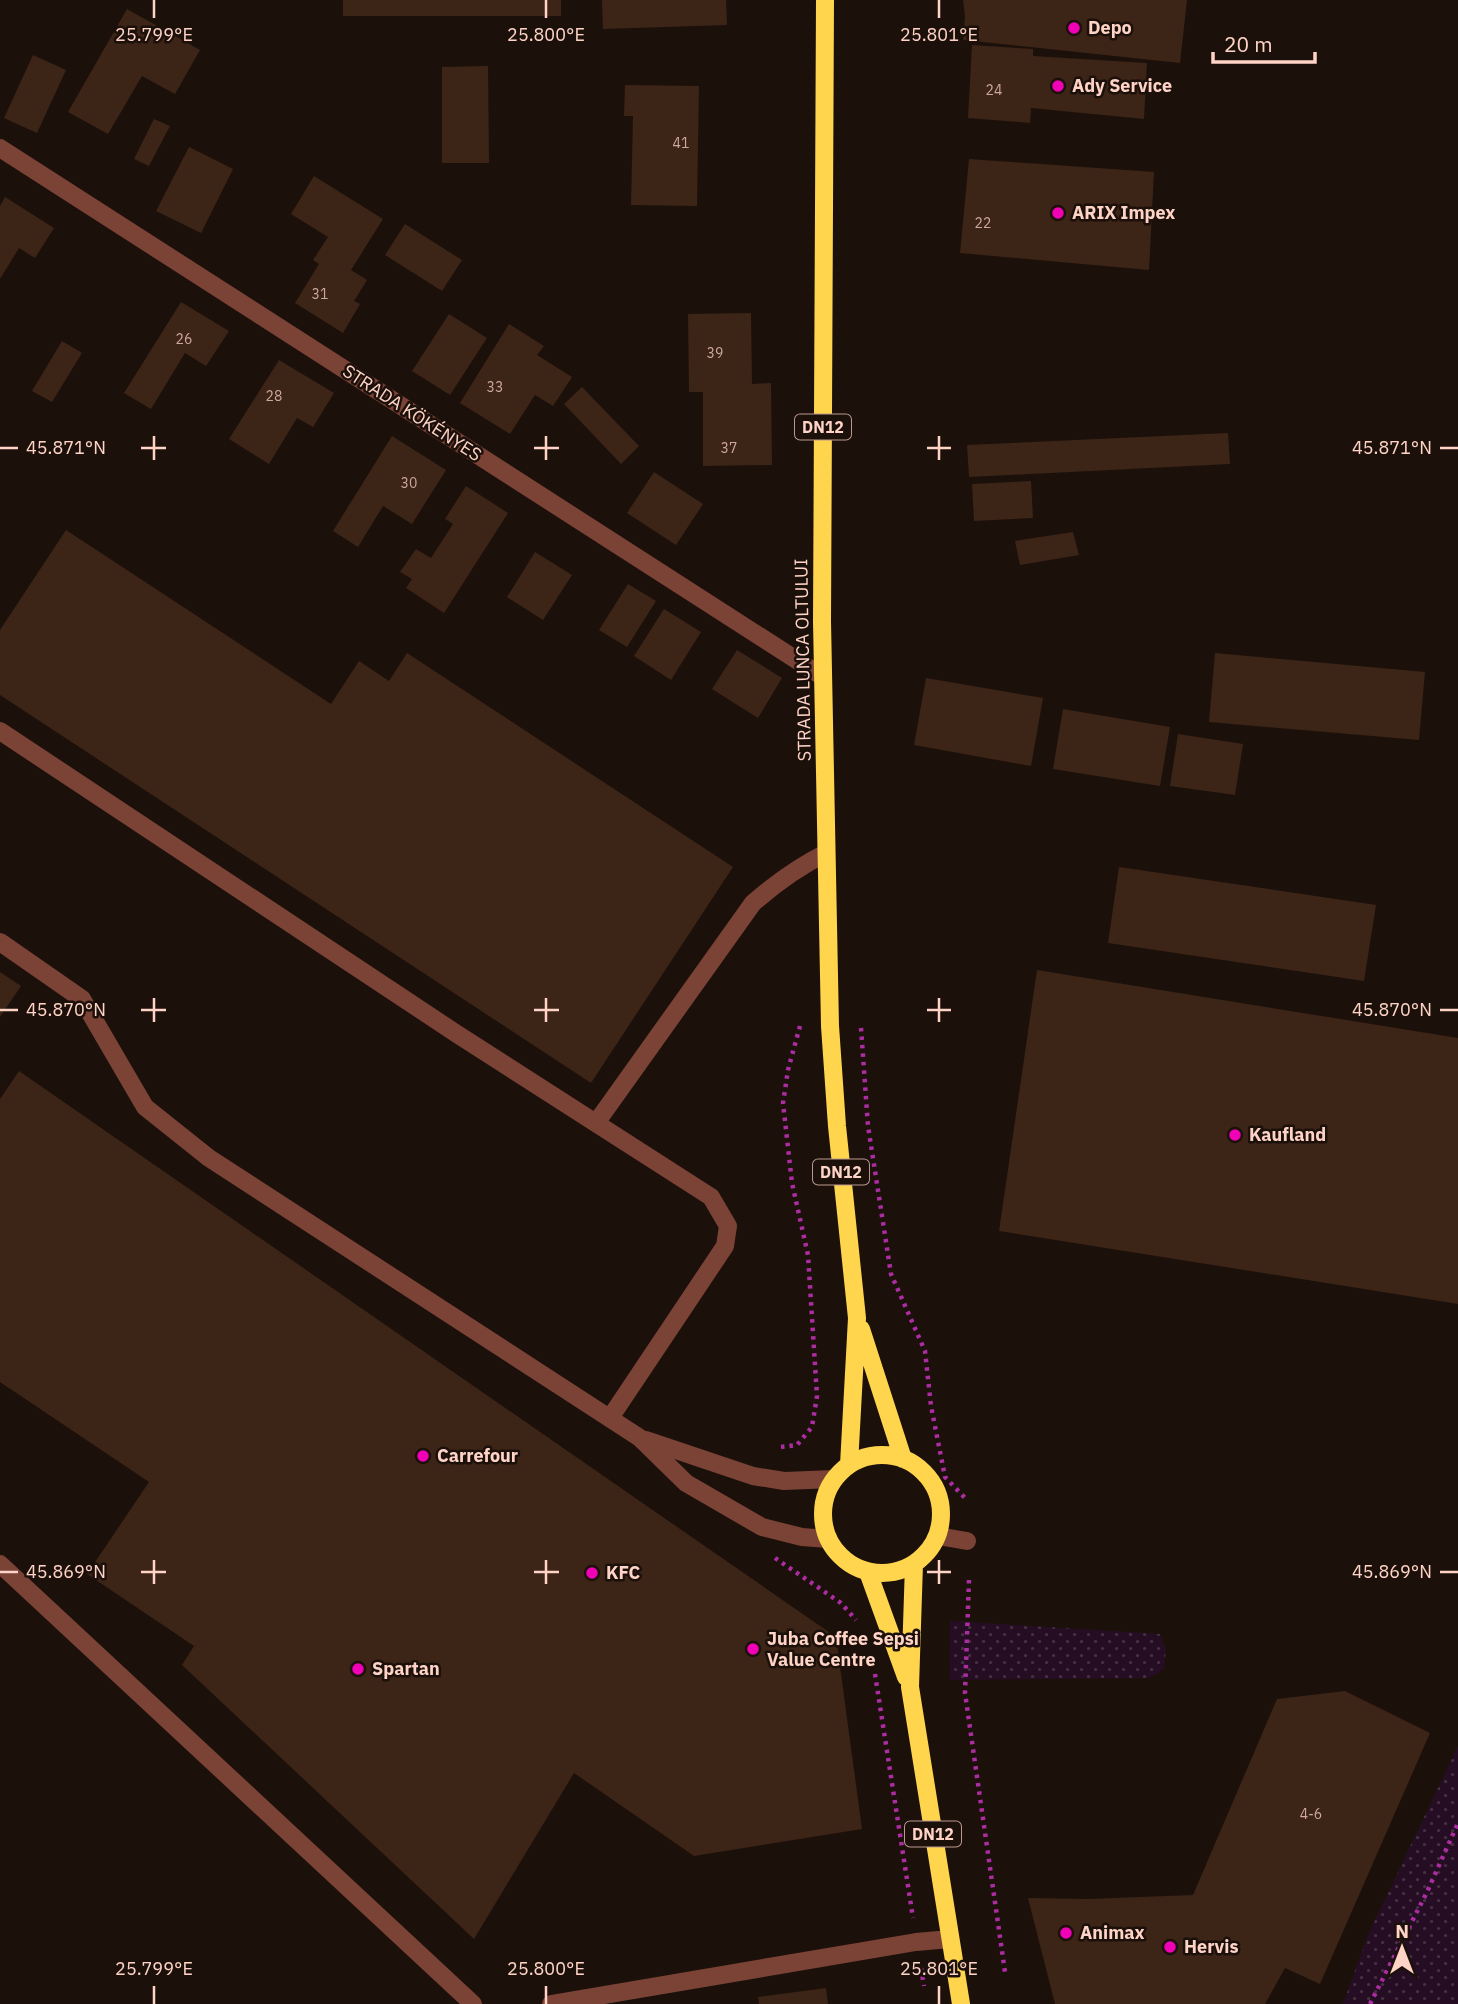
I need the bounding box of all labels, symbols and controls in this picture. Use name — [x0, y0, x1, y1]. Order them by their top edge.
place label: Depo — [1088, 16, 1132, 39]
marker: Depo — [1066, 20, 1082, 36]
scale bar — [1213, 21, 1314, 65]
text: 25.799°E — [115, 23, 193, 46]
text: 25.800°E — [507, 23, 585, 46]
text: 25.801°E — [900, 23, 978, 46]
text: 20 m — [1224, 30, 1273, 58]
place label: Ady Service — [1072, 74, 1172, 97]
marker: Ady Service — [1050, 78, 1066, 94]
house number: 24 — [986, 81, 1002, 99]
house number: 41 — [673, 134, 689, 152]
place label: ARIX Impex — [1072, 201, 1175, 224]
marker: ARIX Impex — [1050, 205, 1066, 221]
house number: 22 — [975, 214, 991, 232]
house number: 31 — [312, 285, 328, 303]
house number: 26 — [176, 330, 192, 348]
house number: 39 — [707, 344, 723, 362]
street label: STRADA KÖKÉNYES — [338, 359, 486, 466]
house number: 33 — [487, 378, 503, 396]
house number: 28 — [266, 387, 282, 405]
road number: DN12 — [795, 414, 851, 440]
text: 45.871°N — [26, 436, 106, 459]
text: 45.871°N — [1352, 436, 1432, 459]
house number: 37 — [721, 439, 737, 457]
house number: 30 — [401, 474, 417, 492]
street label: STRADA LUNCA OLTULUI — [789, 559, 816, 761]
text: 45.870°N — [26, 998, 106, 1021]
text: 45.870°N — [1352, 998, 1432, 1021]
place label: Kaufland — [1249, 1123, 1326, 1146]
marker: Kaufland — [1227, 1127, 1243, 1143]
road number: DN12 — [813, 1160, 869, 1184]
place label: Carrefour — [437, 1444, 518, 1467]
marker: Carrefour — [415, 1448, 431, 1464]
text: 45.869°N — [26, 1560, 106, 1583]
text: 45.869°N — [1352, 1560, 1432, 1583]
place label: KFC — [606, 1561, 641, 1584]
marker: KFC — [584, 1565, 600, 1581]
place label: Juba Coffee Sepsi Value Centre — [767, 1627, 919, 1671]
marker: Juba Coffee Sepsi Value Centre — [745, 1641, 761, 1657]
place label: Spartan — [372, 1657, 440, 1680]
marker: Spartan — [350, 1661, 366, 1677]
house number: 4-6 — [1300, 1805, 1322, 1823]
road number: DN12 — [905, 1822, 961, 1846]
north arrow — [1367, 1913, 1437, 1983]
text: N — [1395, 1919, 1409, 1943]
place label: Animax — [1080, 1921, 1145, 1944]
marker: Animax — [1058, 1925, 1074, 1941]
place label: Hervis — [1184, 1935, 1238, 1958]
marker: Hervis — [1162, 1939, 1178, 1955]
text: 25.799°E — [115, 1957, 193, 1980]
text: 25.800°E — [507, 1957, 585, 1980]
text: 25.801°E — [900, 1957, 978, 1980]

